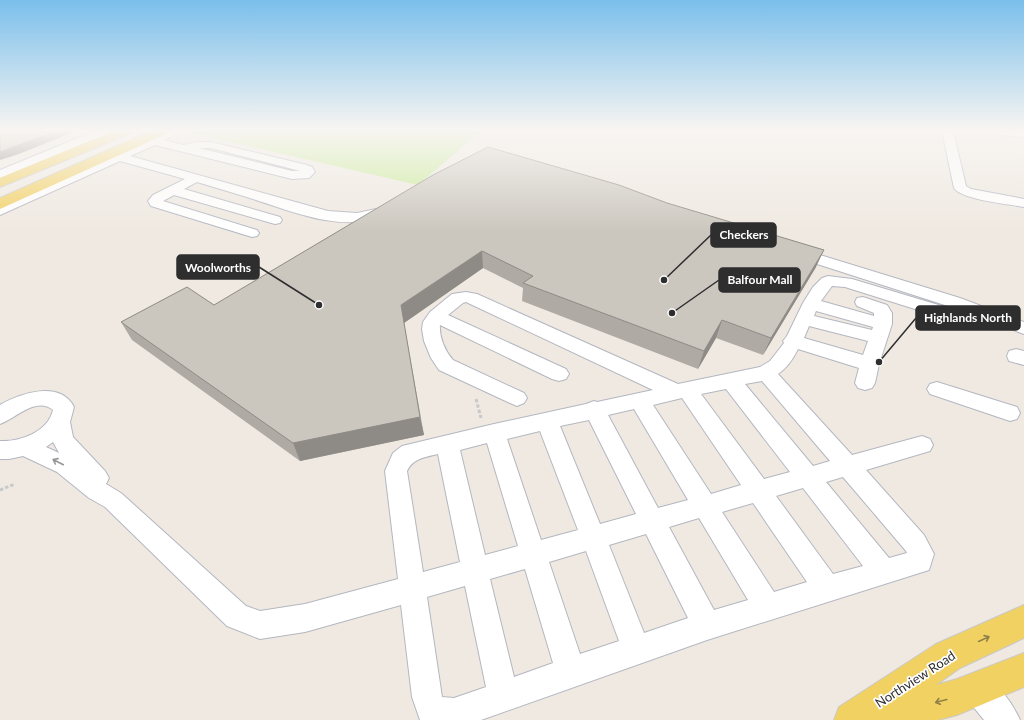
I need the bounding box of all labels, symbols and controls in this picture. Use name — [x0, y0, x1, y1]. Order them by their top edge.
callout: Checkers — [711, 223, 776, 247]
text: Checkers — [719, 227, 769, 242]
callout: Woolworths — [177, 255, 259, 279]
text: Woolworths — [185, 260, 251, 275]
callout: Balfour Mall — [719, 268, 800, 292]
text: Balfour Mall — [727, 272, 793, 287]
callout: Highlands North — [916, 306, 1020, 330]
text: Highlands North — [924, 310, 1012, 325]
one-way arrow — [52, 458, 64, 465]
one-way arrow — [977, 635, 989, 642]
street label: Northview Road — [872, 647, 958, 711]
one-way arrow — [935, 698, 948, 705]

